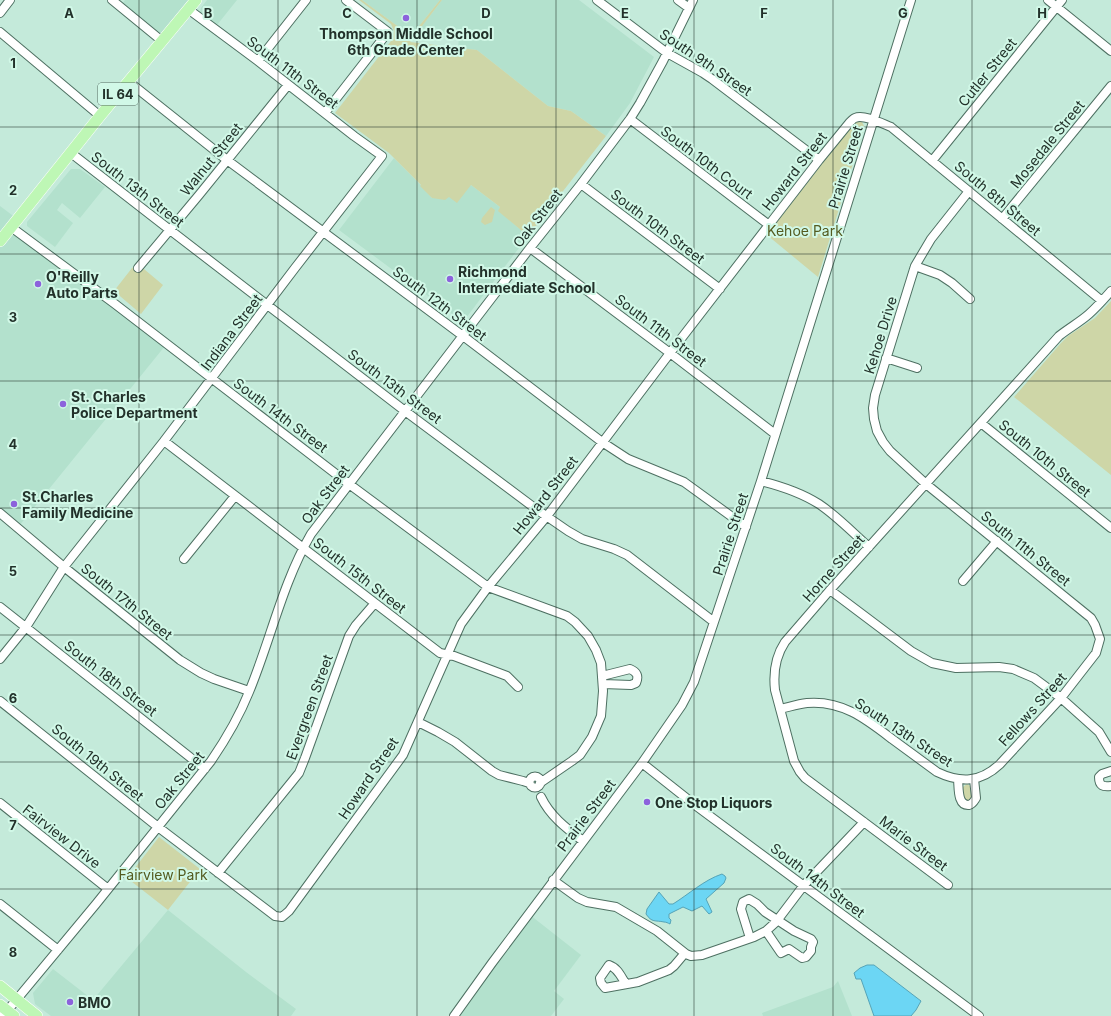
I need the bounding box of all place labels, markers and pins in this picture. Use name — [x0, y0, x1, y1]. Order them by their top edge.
marker: Thompson Middle School 6th Grade Center — [401, 13, 411, 23]
place label: Thompson Middle School 6th Grade Center — [319, 25, 493, 58]
place label: Richmond Intermediate School — [458, 263, 595, 296]
place label: O'Reilly Auto Parts — [46, 268, 118, 301]
marker: Richmond Intermediate School — [445, 274, 455, 284]
marker: O'Reilly Auto Parts — [33, 279, 43, 289]
place label: St. Charles Police Department — [71, 388, 198, 421]
marker: St. Charles Police Department — [58, 399, 68, 409]
place label: St.Charles Family Medicine — [22, 488, 133, 521]
marker: St.Charles Family Medicine — [9, 499, 19, 509]
place label: One Stop Liquors — [655, 794, 773, 811]
marker: One Stop Liquors — [642, 797, 652, 807]
place label: BMO — [78, 994, 111, 1011]
marker: BMO — [65, 997, 75, 1007]

